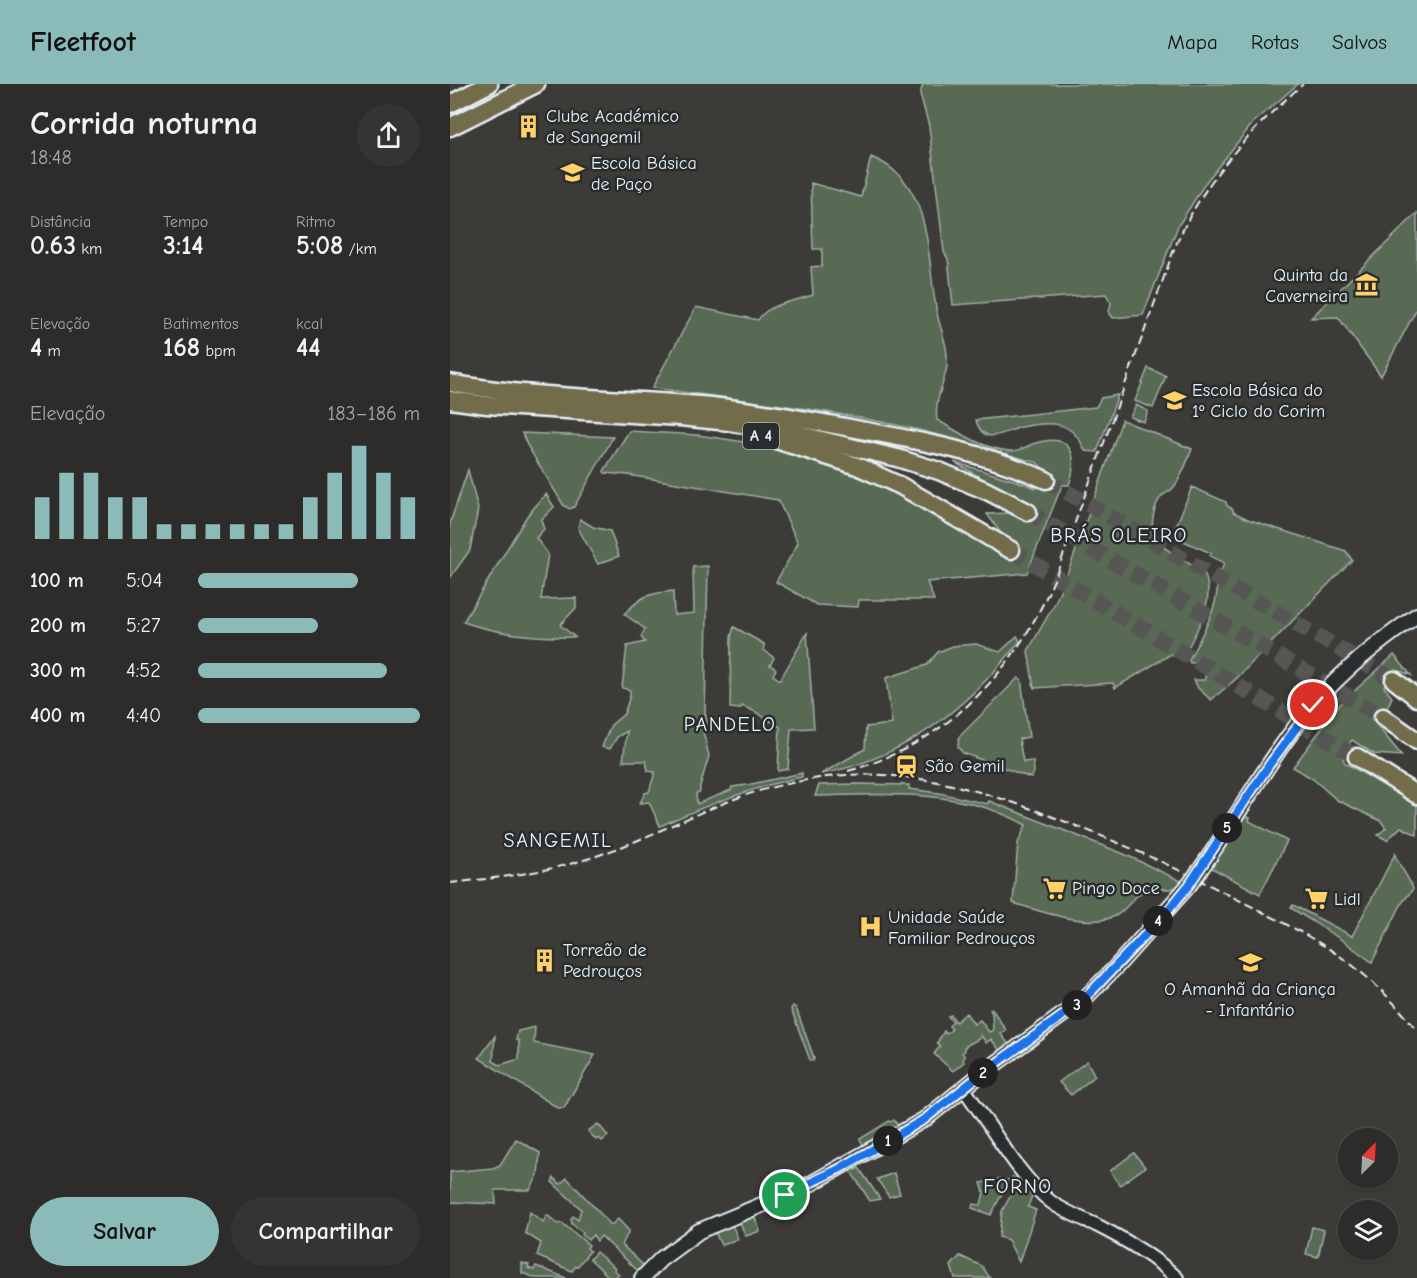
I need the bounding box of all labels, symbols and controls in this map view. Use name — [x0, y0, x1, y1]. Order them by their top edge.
text: Fleetfoot — [30, 26, 136, 58]
text: Mapa — [1167, 30, 1218, 54]
text: Rotas — [1251, 30, 1299, 54]
text: Salvos — [1332, 30, 1387, 54]
text: Corrida noturna — [30, 104, 258, 142]
button: share — [357, 104, 420, 167]
place label: Clube Académico de Sangemil — [546, 106, 679, 148]
building icon: Clube Académico de Sangemil — [515, 113, 541, 139]
text: 18:48 — [30, 146, 72, 169]
place label: Escola Básica de Paço — [591, 153, 697, 195]
school or university icon: Escola Básica de Paço — [560, 160, 586, 186]
text: Distância — [30, 213, 91, 231]
text: Tempo — [163, 213, 208, 231]
text: Ritmo — [296, 213, 335, 231]
text: 0.63 — [30, 231, 76, 261]
text: 3:14 — [163, 231, 203, 261]
text: 5:08 — [296, 231, 343, 261]
text: km — [76, 240, 102, 258]
text: /km — [343, 240, 377, 258]
place label: Quinta da Caverneira — [1265, 265, 1348, 307]
museum icon: Quinta da Caverneira — [1353, 272, 1379, 298]
text: Elevação — [30, 315, 90, 333]
text: Batimentos — [163, 315, 239, 333]
text: kcal — [296, 315, 323, 333]
text: 4 — [30, 333, 42, 363]
text: 168 — [163, 333, 200, 363]
text: 44 — [296, 333, 320, 363]
text: m — [42, 342, 61, 360]
text: bpm — [200, 342, 236, 360]
place label: Escola Básica do 1º Ciclo do Corim — [1192, 380, 1325, 422]
school or university icon: Escola Básica do 1º Ciclo do Corim — [1161, 387, 1187, 413]
text: Elevação — [30, 402, 105, 425]
text: 183–186 m — [327, 402, 420, 425]
road number: A 4 — [743, 423, 779, 449]
district label: BRÁS OLEIRO — [1050, 523, 1188, 547]
text: 100 m — [30, 569, 84, 592]
text: 5:04 — [126, 569, 162, 592]
text: 200 m — [30, 614, 86, 637]
text: 5:27 — [126, 614, 160, 637]
text: 300 m — [30, 659, 86, 682]
text: 4:52 — [126, 659, 161, 682]
pin — [1287, 679, 1338, 730]
icon: check — [1296, 688, 1329, 721]
text: 400 m — [30, 704, 85, 727]
text: 4:40 — [126, 704, 161, 727]
district label: PANDELO — [684, 713, 776, 736]
station icon: São Gemil — [894, 753, 920, 779]
place label: São Gemil — [925, 756, 1005, 777]
pin: 5 — [1212, 813, 1242, 843]
text: 5 — [1223, 819, 1231, 837]
district label: SANGEMIL — [504, 829, 612, 852]
supermarket icon: Pingo Doce — [1041, 875, 1067, 901]
place label: Pingo Doce — [1072, 878, 1160, 899]
supermarket icon: Lidl — [1303, 886, 1329, 912]
place label: Lidl — [1334, 889, 1361, 910]
pin: 4 — [1143, 906, 1173, 936]
place label: Unidade Saúde Familiar Pedrouços — [888, 907, 1035, 949]
text: 4 — [1154, 912, 1162, 930]
hospital icon: Unidade Saúde Familiar Pedrouços — [857, 914, 883, 940]
place label: Torreão de Pedrouços — [563, 940, 647, 982]
building icon: Torreão de Pedrouços — [532, 947, 558, 973]
school or university icon: O Amanhã da Criança - Infantário — [1237, 950, 1263, 976]
place label: O Amanhã da Criança - Infantário — [1164, 979, 1336, 1021]
pin: 3 — [1062, 990, 1092, 1020]
text: 3 — [1073, 996, 1081, 1014]
pin: 2 — [968, 1058, 998, 1088]
text: 2 — [979, 1064, 987, 1082]
pin: 1 — [873, 1126, 903, 1156]
north arrow — [1338, 1128, 1398, 1188]
map controls — [1338, 1128, 1398, 1260]
text: 1 — [885, 1132, 891, 1150]
pin — [759, 1169, 810, 1220]
district label: FORNO — [983, 1175, 1053, 1198]
icon: arrive — [768, 1178, 801, 1211]
button: Salvar — [30, 1197, 219, 1266]
button: Compartilhar — [231, 1197, 420, 1266]
button: layers — [1338, 1200, 1398, 1260]

